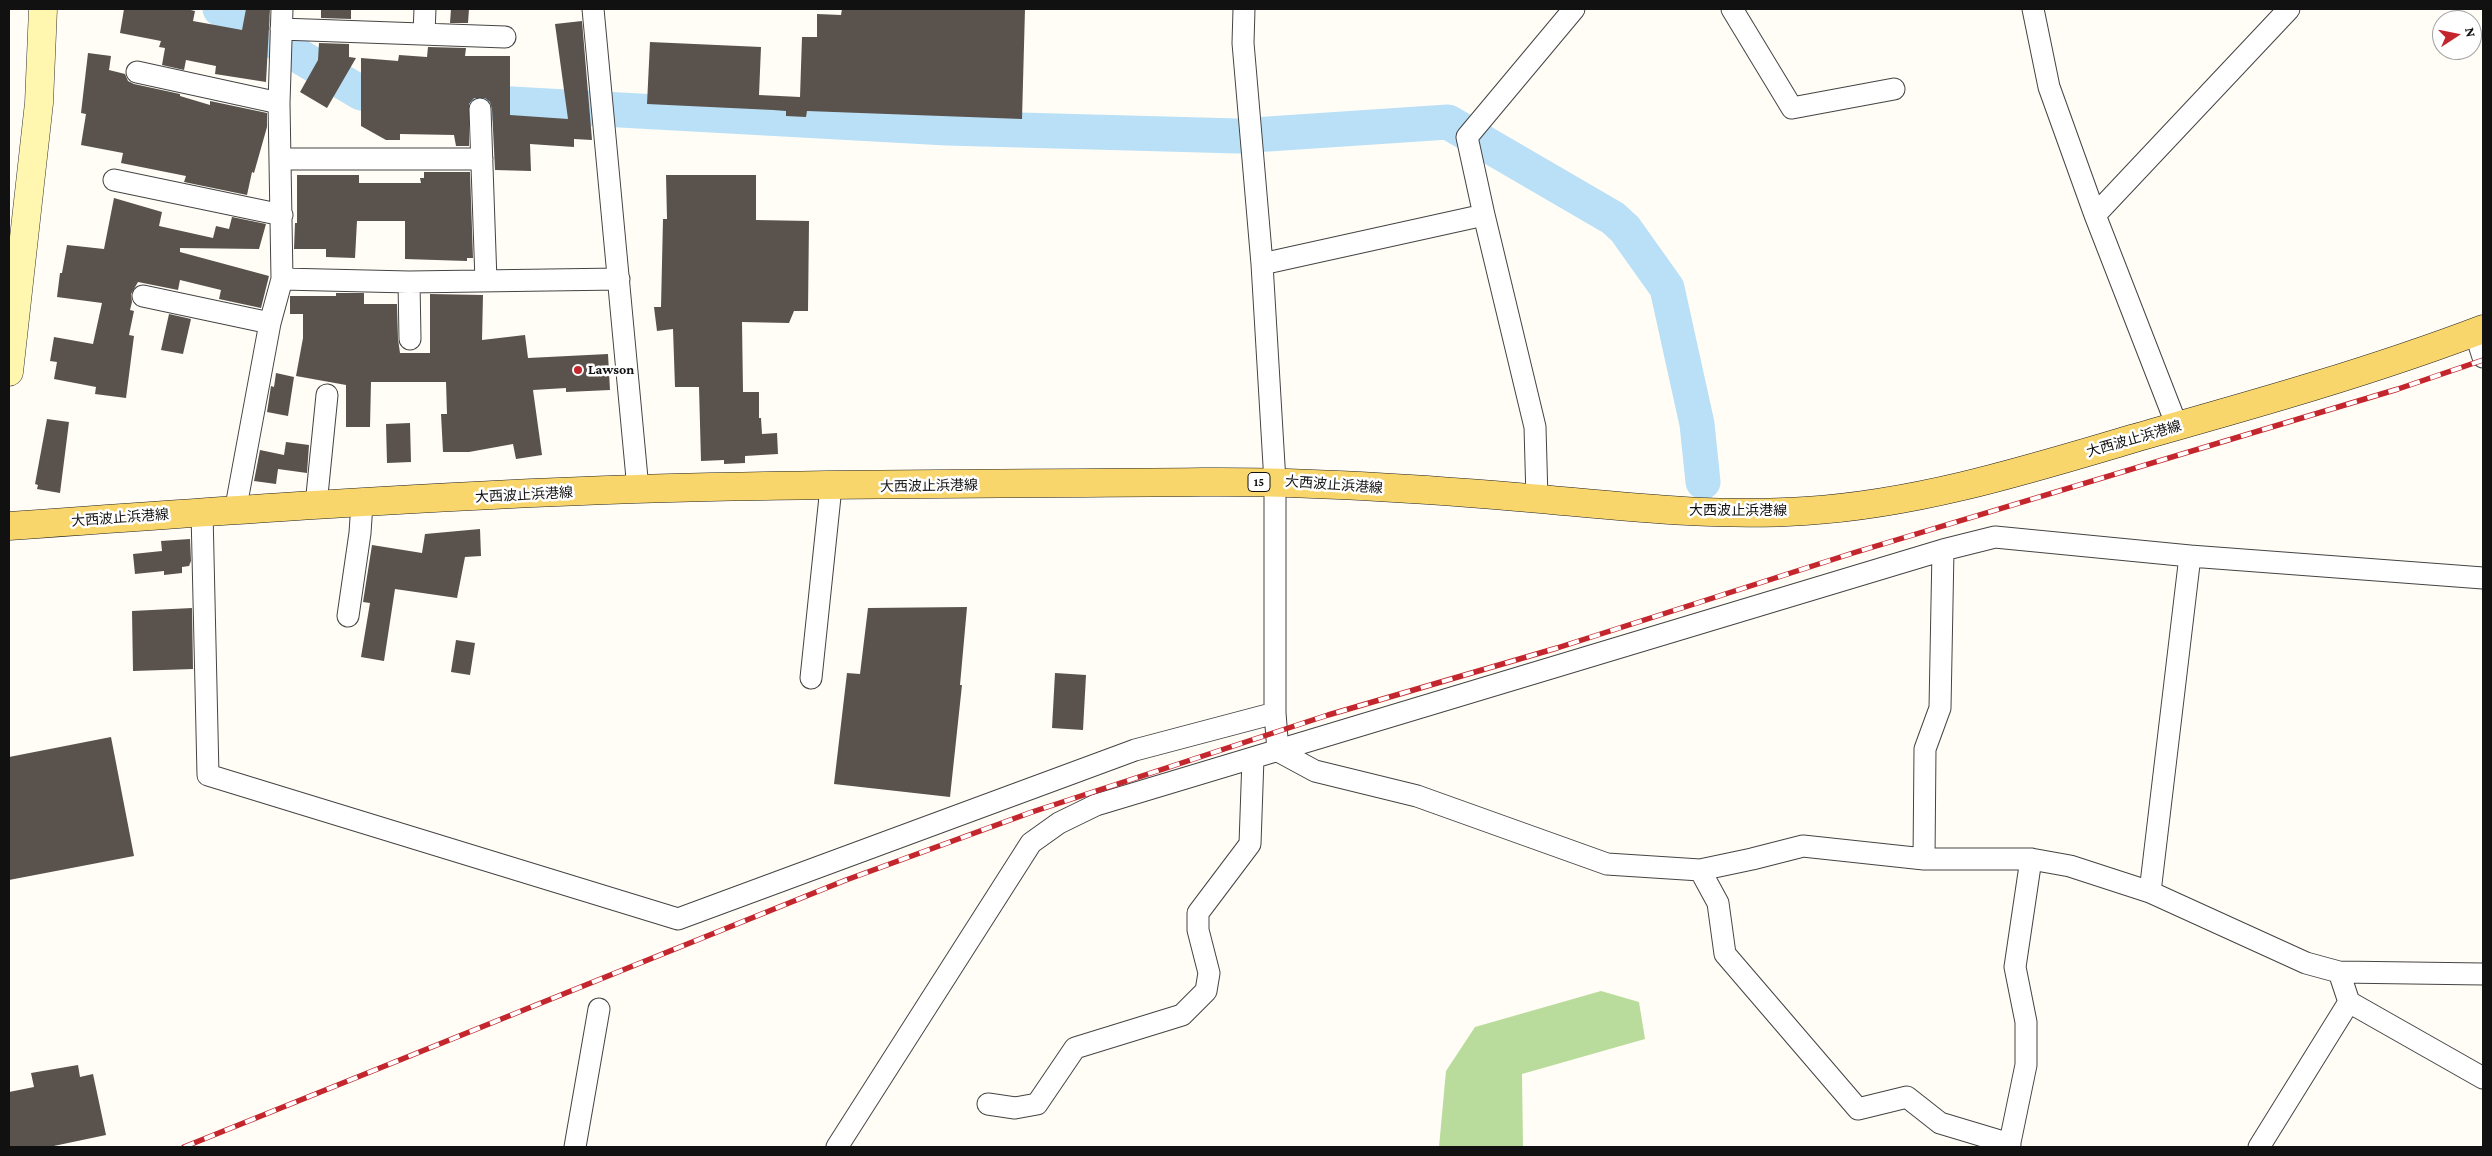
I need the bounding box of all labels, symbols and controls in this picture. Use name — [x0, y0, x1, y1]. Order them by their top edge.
north arrow — [2432, 10, 2482, 60]
text: N — [2462, 26, 2480, 39]
place label: Lawson — [588, 362, 634, 378]
marker: Lawson — [572, 364, 584, 376]
street label: 大西波止浜港線 — [2085, 417, 2183, 461]
road number: 15 — [1248, 472, 1270, 492]
street label: 大西波止浜港線 — [1285, 473, 1383, 497]
street label: 大西波止浜港線 — [880, 477, 978, 495]
street label: 大西波止浜港線 — [475, 484, 573, 506]
street label: 大西波止浜港線 — [1689, 503, 1787, 519]
street label: 大西波止浜港線 — [71, 506, 169, 530]

